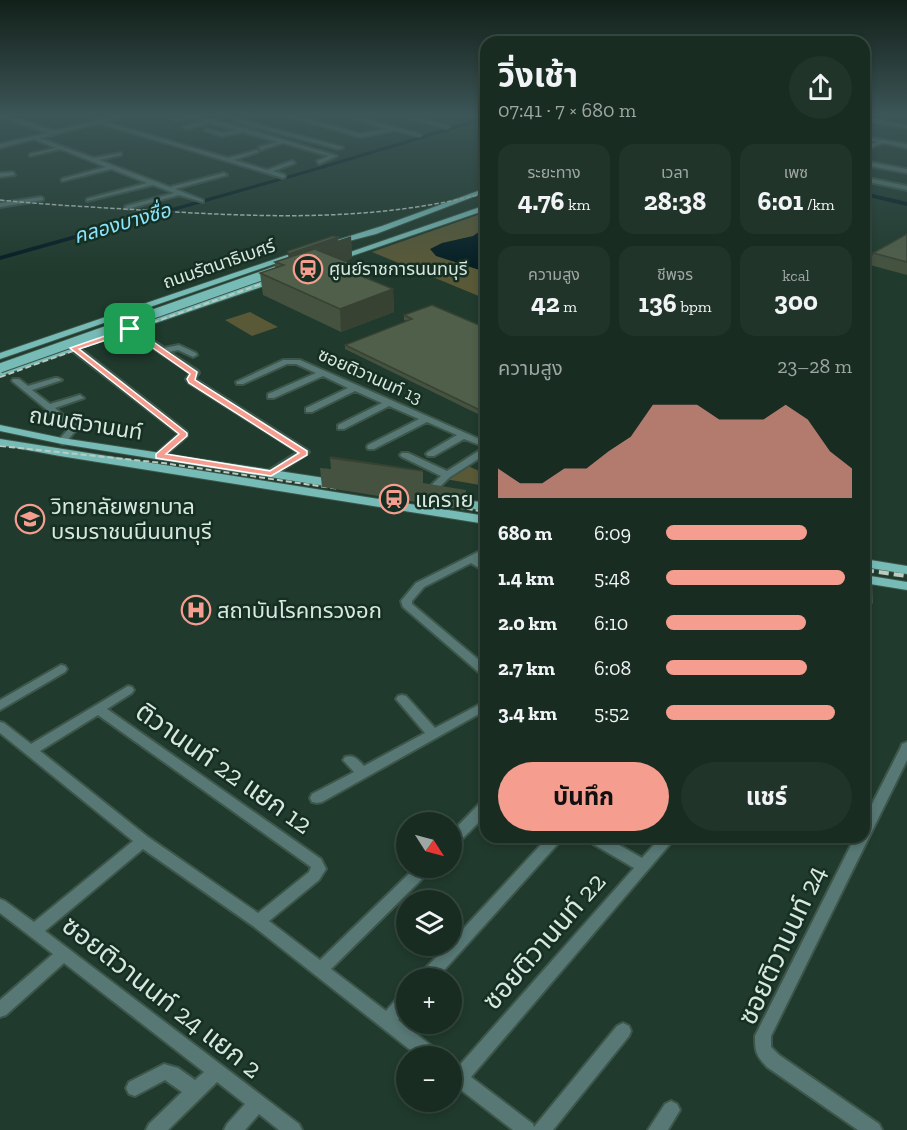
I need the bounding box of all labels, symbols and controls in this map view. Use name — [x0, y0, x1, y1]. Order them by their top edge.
text: วิ่งเช้า — [498, 56, 578, 95]
button: share — [789, 56, 852, 119]
text: 07:41 · 7 × 680 m — [498, 98, 636, 122]
text: ระยะทาง — [528, 163, 580, 182]
text: เวลา — [661, 163, 689, 182]
text: เพซ — [784, 163, 808, 182]
text: 4.76 — [518, 185, 565, 217]
text: 28:38 — [644, 185, 706, 217]
text: 6:01 — [757, 185, 803, 217]
water label: คลองบางซื่อ — [70, 195, 175, 248]
text: km — [565, 195, 590, 214]
text: /km — [803, 195, 835, 214]
street label: ถนนรัตนาธิเบศร์ — [160, 234, 279, 294]
station icon: ศูนย์ราชการนนทบุรี — [292, 253, 324, 285]
place label: ศูนย์ราชการนนทบุรี — [329, 258, 468, 281]
text: ความสูง — [528, 265, 580, 284]
text: ชีพจร — [657, 265, 693, 284]
text: kcal — [782, 266, 810, 285]
text: 300 — [774, 285, 818, 317]
text: 42 — [531, 287, 560, 319]
text: 136 — [638, 287, 677, 319]
text: m — [560, 297, 577, 316]
text: bpm — [677, 297, 712, 316]
pin — [104, 303, 155, 354]
icon: arrive — [113, 312, 146, 345]
street label: ซอยติวานนท์ 13 — [315, 343, 426, 409]
text: 23–28 m — [777, 354, 852, 378]
text: ความสูง — [498, 356, 563, 380]
street label: ถนนติวานนท์ — [27, 401, 145, 446]
station icon: แคราย — [378, 483, 410, 515]
place label: แคราย — [415, 486, 474, 513]
place label: วิทยาลัยพยาบาล บรมราชนนีนนทบุรี — [50, 493, 212, 545]
school or university icon: วิทยาลัยพยาบาล บรมราชนนีนนทบุรี — [14, 503, 46, 535]
text: 680 m — [498, 521, 552, 545]
text: 6:09 — [594, 521, 631, 545]
text: 1.4 km — [498, 566, 554, 590]
text: 5:48 — [594, 566, 630, 590]
hospital icon: สถาบันโรคทรวงอก — [180, 594, 212, 626]
place label: สถาบันโรคทรวงอก — [217, 597, 382, 624]
text: 2.0 km — [498, 611, 557, 635]
text: 6:10 — [594, 611, 628, 635]
text: 2.7 km — [498, 656, 555, 680]
text: 6:08 — [594, 656, 631, 680]
street label: ติวานนท์ 22 แยก 12 — [130, 695, 318, 841]
text: 3.4 km — [498, 701, 557, 725]
text: 5:52 — [594, 701, 629, 725]
button: บันทึก — [498, 762, 669, 831]
button: แชร์ — [681, 762, 852, 831]
north arrow — [396, 812, 462, 878]
map controls — [396, 812, 462, 1112]
street label: ซอยติวานนท์ 24 — [731, 860, 833, 1030]
street label: ซอยติวานนท์ 22 — [476, 866, 612, 1016]
button: layers — [396, 890, 462, 956]
street label: ซอยติวานนท์ 24 แยก 2 — [56, 909, 268, 1085]
button: + — [396, 968, 462, 1034]
button: − — [396, 1046, 462, 1112]

